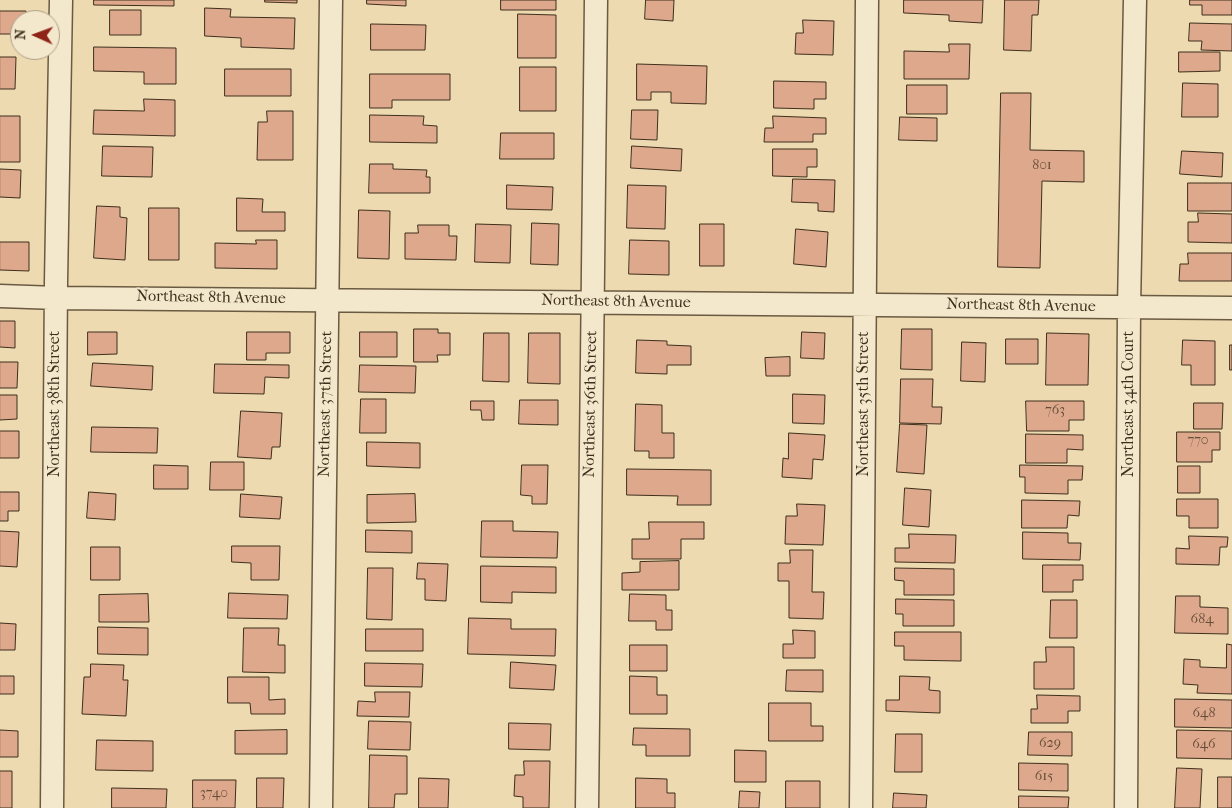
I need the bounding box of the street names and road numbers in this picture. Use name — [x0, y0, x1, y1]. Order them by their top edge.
street label: Northeast 8th Avenue — [136, 287, 286, 309]
street label: Northeast 8th Avenue — [541, 291, 691, 313]
street label: Northeast 8th Avenue — [946, 295, 1096, 317]
street label: Northeast 36th Street — [580, 330, 602, 478]
street label: Northeast 38th Street — [45, 331, 65, 477]
street label: Northeast 37th Street — [315, 331, 337, 477]
street label: Northeast 35th Street — [854, 331, 874, 477]
street label: Northeast 34th Court — [1119, 331, 1139, 477]

